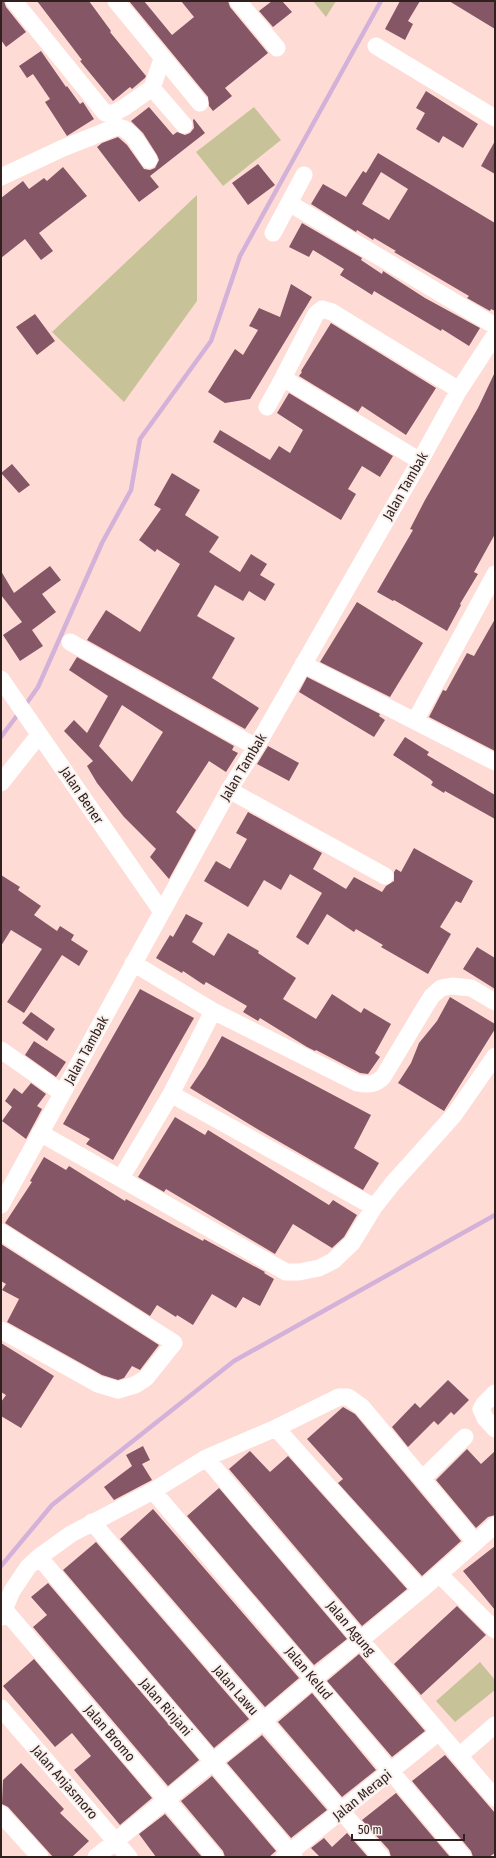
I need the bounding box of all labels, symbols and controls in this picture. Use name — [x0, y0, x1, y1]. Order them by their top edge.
street label: Jalan Tambak — [379, 449, 432, 523]
street label: Jalan Tambak — [217, 730, 270, 804]
street label: Jalan Bener — [56, 763, 107, 827]
street label: Jalan Tambak — [61, 1013, 112, 1088]
street label: Jalan Agung — [323, 1597, 379, 1660]
street label: Jalan Kelud — [281, 1643, 336, 1703]
street label: Jalan Lawu — [209, 1662, 262, 1719]
street label: Jalan Rinjani — [136, 1675, 196, 1740]
street label: Jalan Bromo — [80, 1702, 139, 1765]
street label: Jalan Anjasmoro — [28, 1742, 101, 1823]
street label: Jalan Merapi — [329, 1766, 395, 1824]
scale bar — [352, 1816, 464, 1842]
text: 50 m — [358, 1823, 382, 1837]

